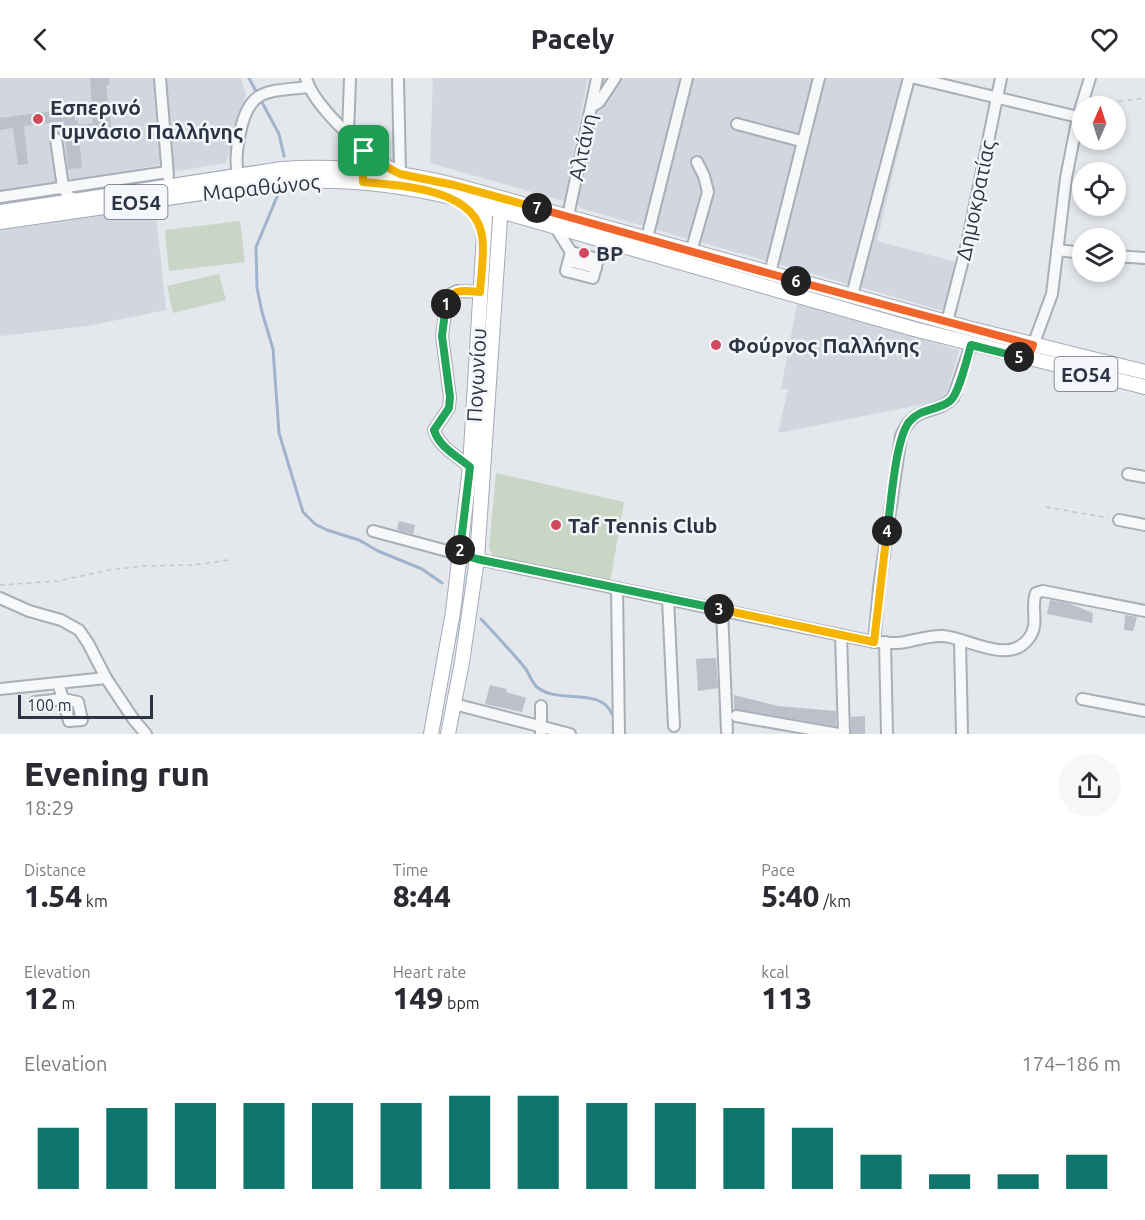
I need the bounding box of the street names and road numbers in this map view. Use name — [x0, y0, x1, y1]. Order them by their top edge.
street label: Αλτάνη — [563, 111, 601, 183]
street label: Δημοκρατίας — [951, 137, 1000, 262]
street label: Μαραθώνος — [201, 169, 321, 205]
road number: ΕΟ54 — [104, 185, 168, 219]
street label: Πογωνίου — [462, 327, 490, 423]
road number: ΕΟ54 — [1054, 357, 1118, 391]

